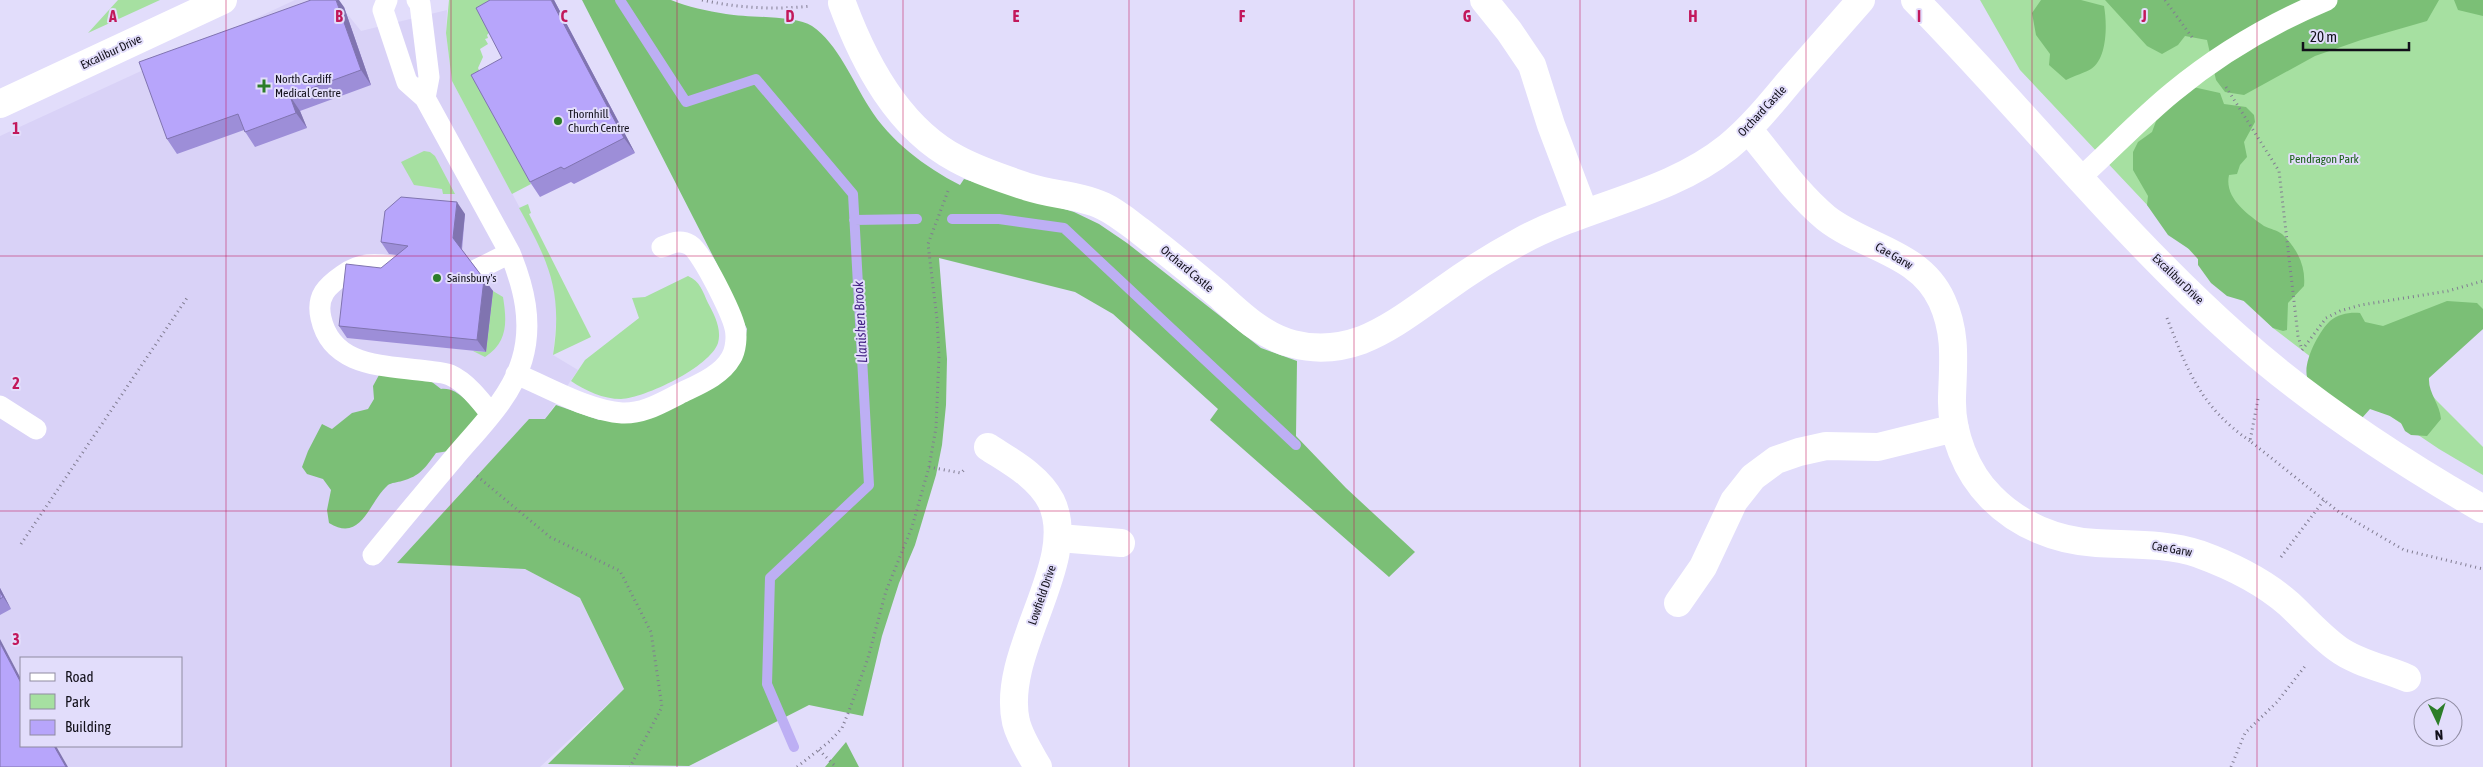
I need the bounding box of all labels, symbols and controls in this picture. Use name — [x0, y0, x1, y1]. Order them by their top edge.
text: A — [108, 7, 117, 25]
text: B — [335, 7, 343, 25]
text: C — [560, 7, 568, 25]
text: D — [786, 7, 795, 25]
text: E — [1013, 7, 1020, 25]
text: F — [1239, 7, 1246, 25]
text: G — [1463, 7, 1472, 25]
text: H — [1688, 7, 1698, 25]
text: I — [1917, 7, 1921, 25]
text: J — [2140, 7, 2147, 25]
scale bar — [2303, 20, 2409, 52]
text: 20 m — [2310, 28, 2337, 45]
street label: Excalibur Drive — [78, 32, 144, 72]
place label: North Cardiff Medical Centre — [275, 72, 341, 100]
marker: North Cardiff Medical Centre — [257, 79, 271, 93]
street label: Orchard Castle — [1735, 83, 1789, 139]
place label: Thornhill Church Centre — [568, 107, 630, 135]
marker: Thornhill Church Centre — [552, 115, 564, 127]
text: 1 — [12, 119, 20, 137]
park label: Pendragon Park — [2289, 152, 2360, 166]
street label: Cae Garw — [1873, 240, 1915, 272]
street label: Orchard Castle — [1158, 243, 1216, 295]
street label: Excalibur Drive — [2149, 251, 2207, 307]
place label: Sainsbury's — [447, 271, 497, 285]
marker: Sainsbury's — [431, 272, 443, 284]
water label: Llanishen Brook — [850, 280, 870, 363]
text: 2 — [12, 374, 20, 392]
street label: Cae Garw — [2151, 539, 2193, 559]
street label: Lowfield Drive — [1025, 563, 1059, 627]
text: 3 — [12, 630, 20, 648]
legend — [20, 657, 182, 747]
text: Road — [65, 668, 94, 685]
text: Park — [65, 693, 90, 710]
north arrow — [2413, 697, 2463, 747]
text: Building — [65, 718, 111, 735]
text: N — [2434, 727, 2444, 743]

